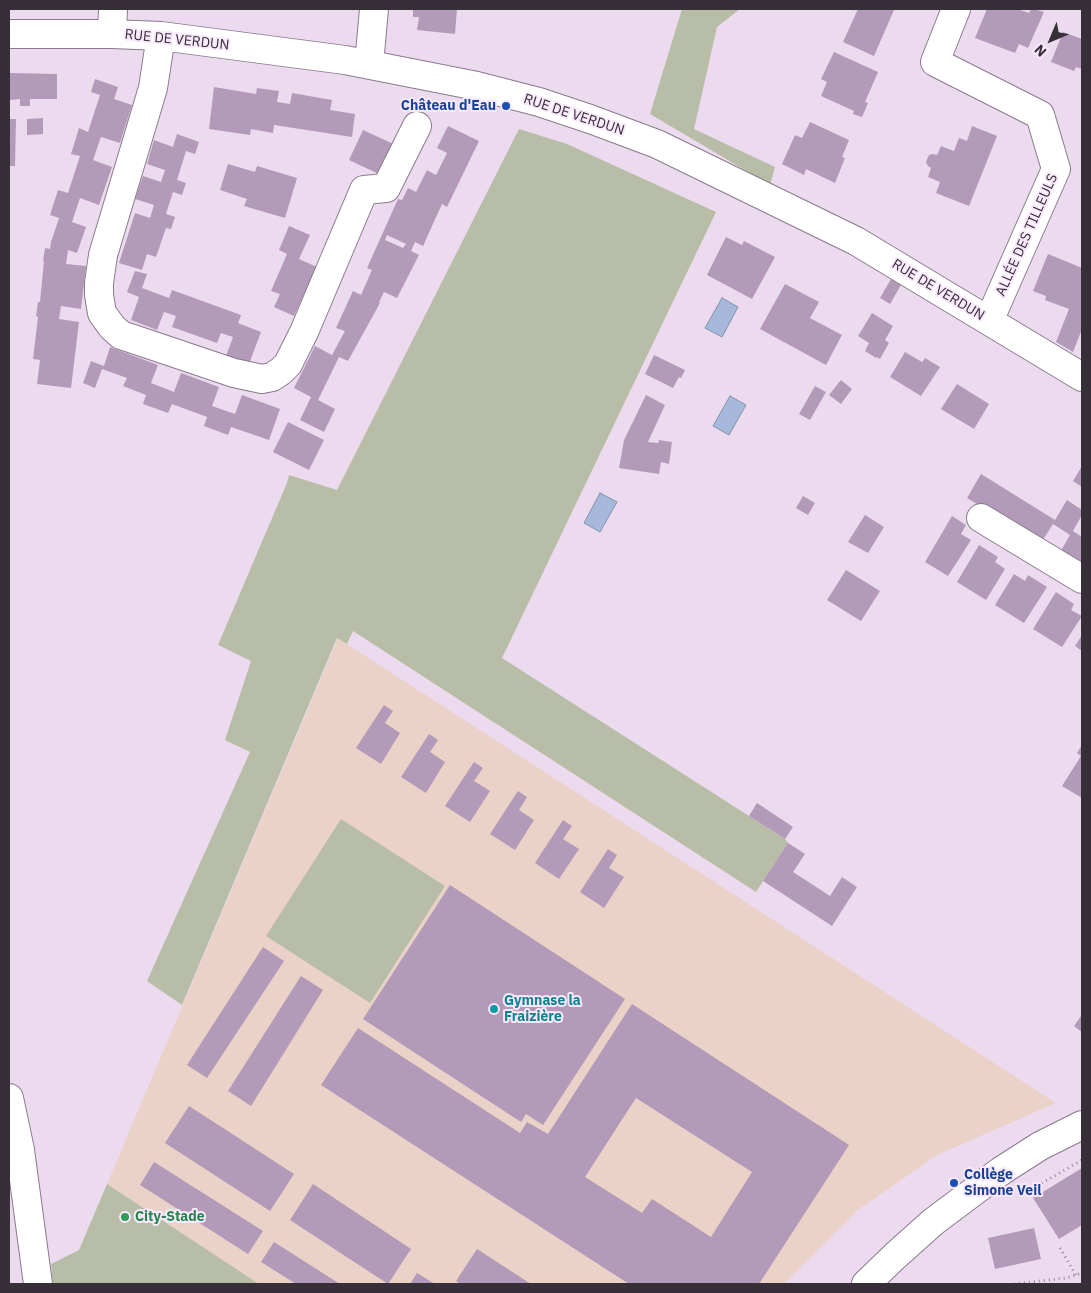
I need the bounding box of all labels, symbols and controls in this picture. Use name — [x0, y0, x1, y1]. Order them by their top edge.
north arrow — [1026, 15, 1076, 65]
street label: RUE DE VERDUN — [124, 26, 230, 54]
text: N — [1030, 41, 1050, 61]
street label: RUE DE VERDUN — [521, 91, 627, 139]
place label: Château d'Eau — [401, 98, 496, 114]
marker: Château d'Eau — [500, 100, 512, 112]
street label: ALLÉE DES TILLEULS — [992, 171, 1062, 299]
street label: RUE DE VERDUN — [889, 256, 987, 324]
place label: Gymnase la Fraizière — [504, 993, 581, 1026]
marker: Gymnase la Fraizière — [488, 1003, 500, 1015]
place label: Collège Simone Veil — [964, 1167, 1041, 1200]
marker: Collège Simone Veil — [948, 1177, 960, 1189]
place label: City-Stade — [135, 1209, 205, 1225]
marker: City-Stade — [119, 1211, 131, 1223]

